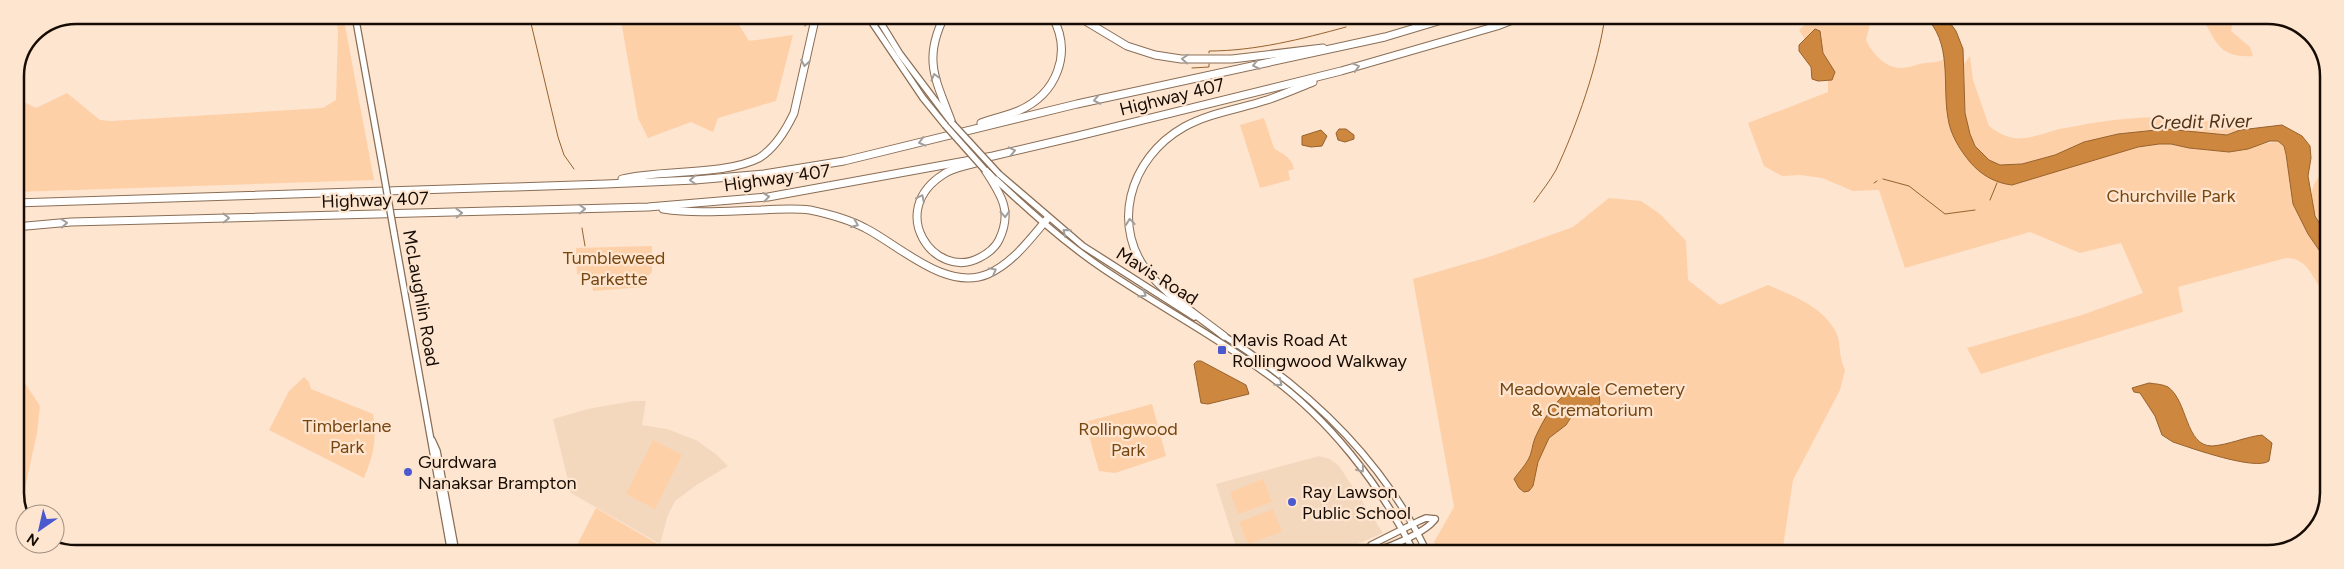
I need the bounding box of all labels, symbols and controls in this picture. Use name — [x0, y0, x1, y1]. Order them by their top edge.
one-way arrow — [1181, 54, 1189, 65]
one-way arrow — [800, 58, 810, 67]
one-way arrow — [1252, 60, 1260, 70]
one-way arrow — [1352, 62, 1360, 72]
street label: Highway 407 — [1117, 73, 1227, 121]
one-way arrow — [931, 74, 941, 82]
one-way arrow — [1093, 94, 1102, 105]
water label: Credit River — [2150, 109, 2252, 134]
one-way arrow — [919, 136, 927, 146]
one-way arrow — [1007, 146, 1016, 157]
street label: Highway 407 — [722, 160, 832, 196]
one-way arrow — [689, 174, 697, 185]
park label: Churchville Park — [2107, 185, 2236, 207]
street label: Highway 407 — [321, 187, 429, 213]
one-way arrow — [762, 192, 770, 203]
one-way arrow — [915, 195, 925, 204]
one-way arrow — [578, 204, 586, 214]
one-way arrow — [455, 207, 463, 218]
one-way arrow — [999, 210, 1010, 218]
one-way arrow — [222, 213, 230, 224]
one-way arrow — [60, 218, 68, 229]
one-way arrow — [851, 218, 859, 228]
one-way arrow — [1125, 218, 1136, 226]
street label: McLaughlin Road — [398, 228, 444, 368]
one-way arrow — [1063, 229, 1072, 238]
street label: Mavis Road — [1112, 242, 1202, 310]
park label: Tumbleweed Parkette — [563, 247, 665, 290]
one-way arrow — [987, 267, 996, 277]
one-way arrow — [1138, 287, 1147, 297]
place label: Mavis Road At Rollingwood Walkway — [1232, 329, 1408, 372]
marker: Mavis Road At Rollingwood Walkway — [1216, 344, 1228, 356]
one-way arrow — [1273, 378, 1282, 387]
park label: Meadowvale Cemetery & Crematorium — [1499, 378, 1685, 421]
park label: Timberlane Park — [303, 415, 392, 458]
park label: Rollingwood Park — [1078, 418, 1178, 461]
place label: Gurdwara Nanaksar Brampton — [418, 451, 577, 494]
one-way arrow — [1356, 464, 1365, 473]
marker: Gurdwara Nanaksar Brampton — [402, 466, 414, 478]
place label: Ray Lawson Public School — [1302, 481, 1411, 524]
marker: Ray Lawson Public School — [1286, 496, 1298, 508]
north arrow — [15, 504, 65, 554]
text: N — [24, 529, 42, 549]

